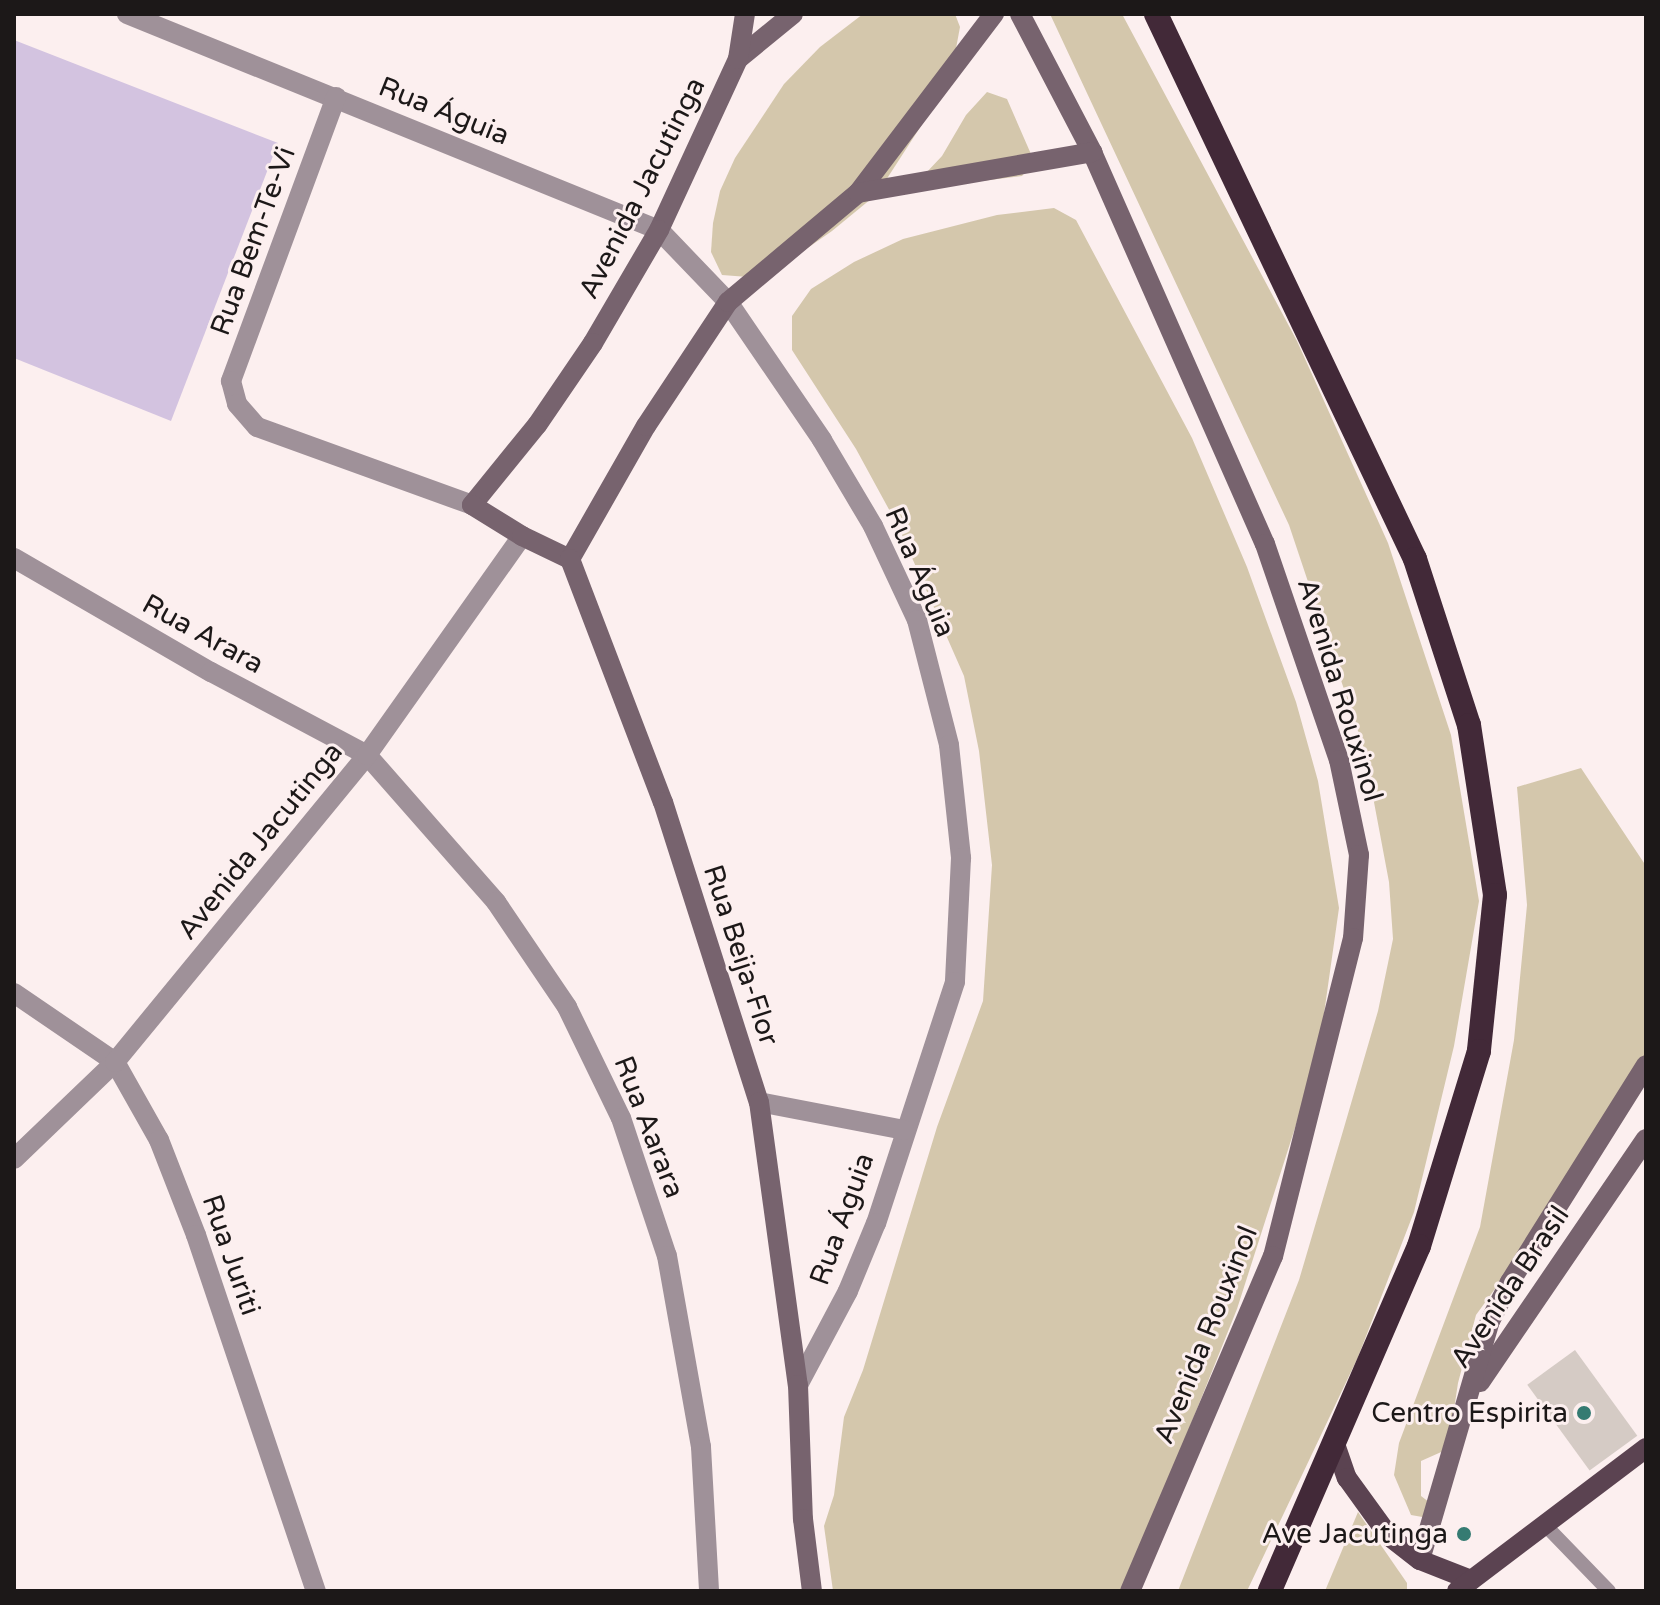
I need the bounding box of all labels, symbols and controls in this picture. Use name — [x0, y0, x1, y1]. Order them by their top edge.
street label: Rua Águia — [374, 70, 514, 152]
street label: Avenida Jacutinga — [572, 72, 712, 304]
street label: Rua Bem-Te-Vi — [203, 142, 303, 340]
street label: Rua Águia — [878, 502, 962, 642]
street label: Avenida Rouxinol — [1290, 574, 1390, 806]
street label: Rua Arara — [136, 587, 270, 681]
street label: Avenida Jacutinga — [170, 736, 350, 946]
street label: Rua Beija-Flor — [696, 860, 786, 1050]
street label: Rua Aarara — [607, 1051, 691, 1203]
street label: Rua Águia — [803, 1148, 881, 1290]
street label: Rua Juriti — [195, 1190, 267, 1320]
street label: Avenida Brasil — [1443, 1200, 1577, 1374]
street label: Avenida Rouxinol — [1147, 1221, 1265, 1449]
place label: Centro Espirita — [1371, 1396, 1568, 1430]
marker: Centro Espirita — [1575, 1404, 1593, 1422]
place label: Ave Jacutinga — [1261, 1517, 1448, 1551]
marker: Ave Jacutinga — [1455, 1525, 1473, 1543]

